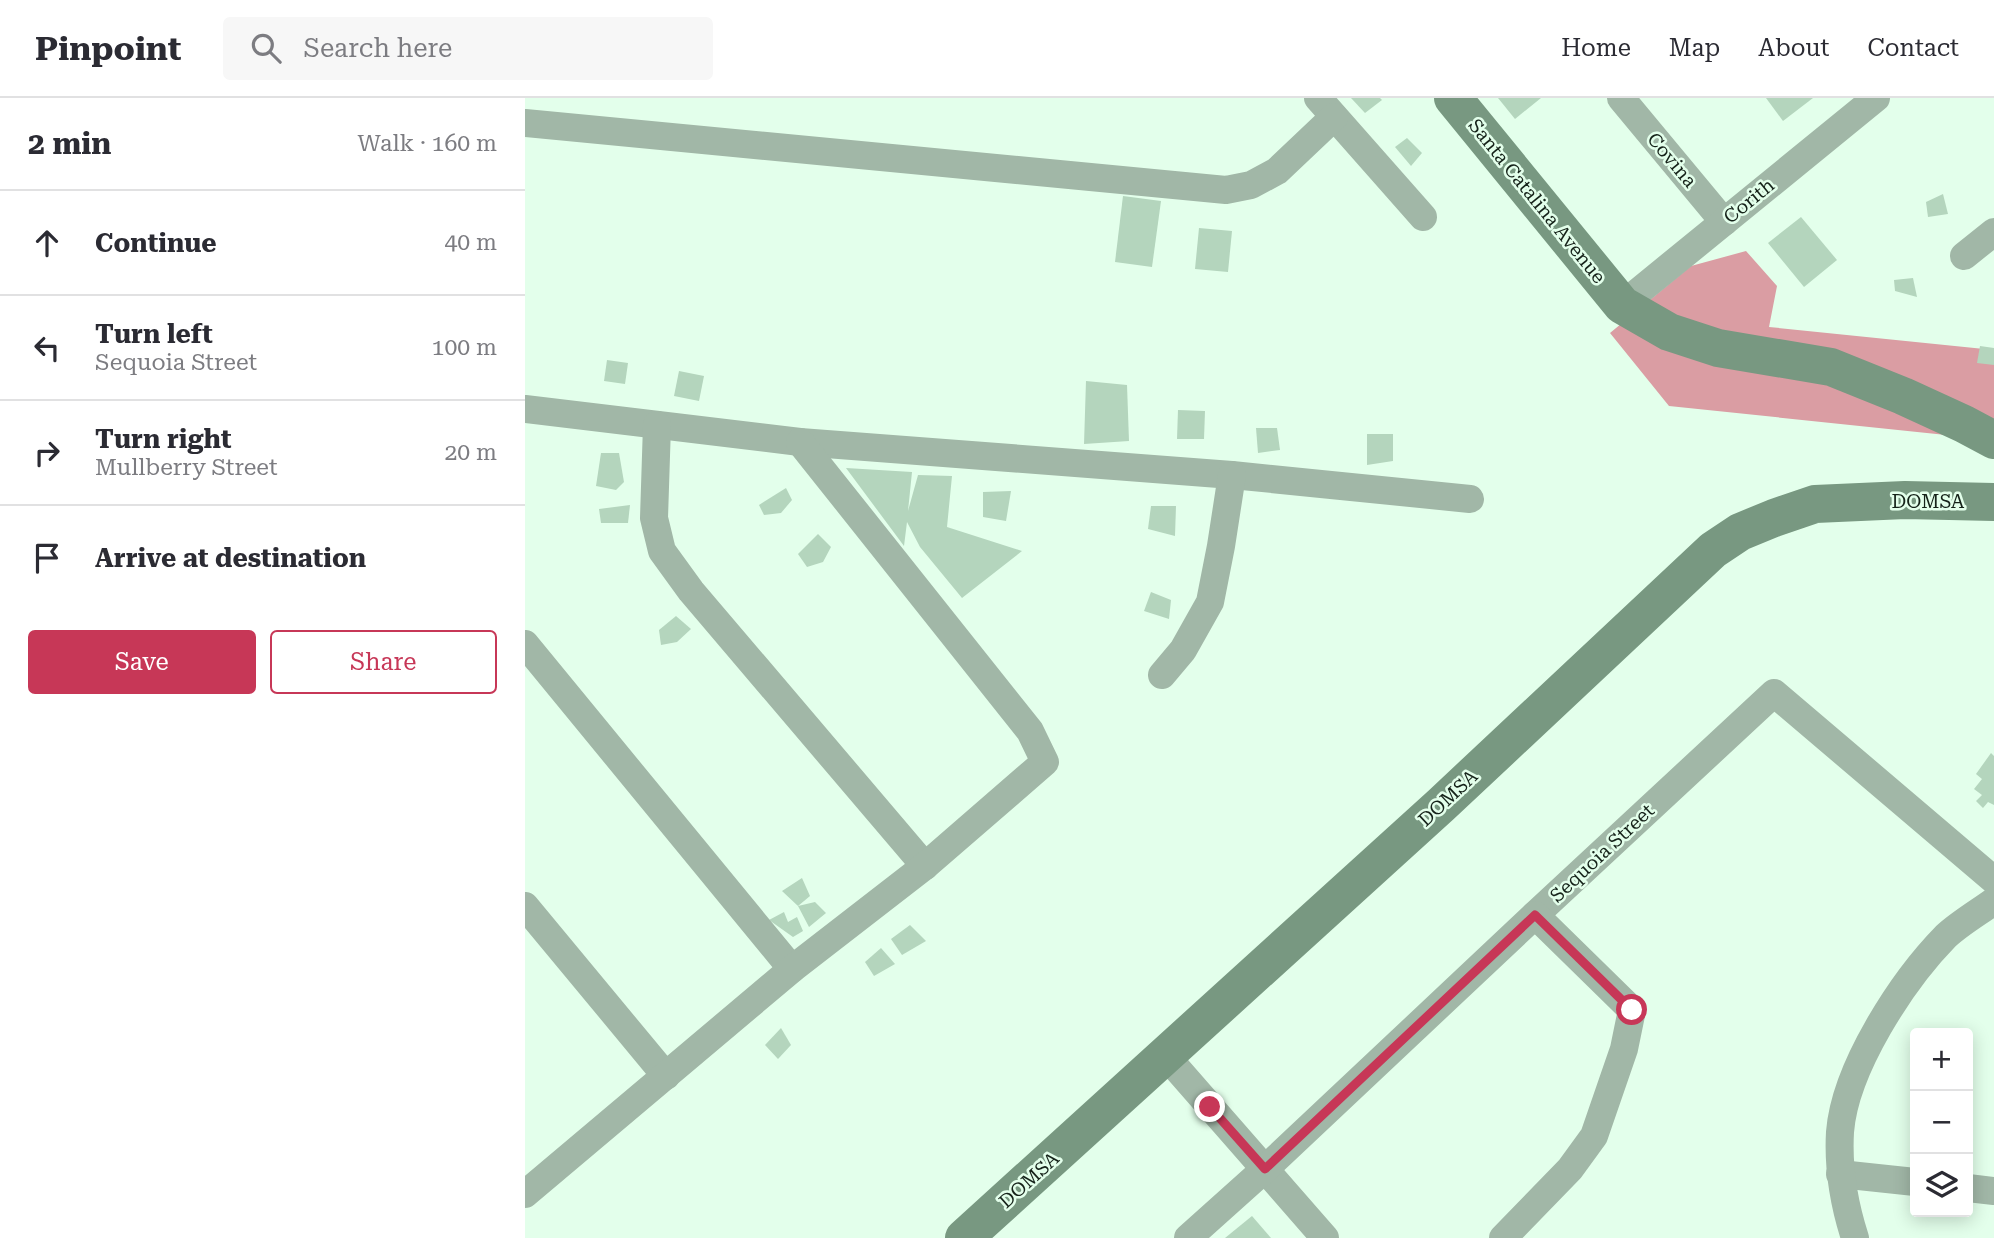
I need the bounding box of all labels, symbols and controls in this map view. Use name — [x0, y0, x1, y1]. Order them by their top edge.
search box — [223, 17, 713, 80]
text: Pinpoint — [35, 29, 181, 68]
icon: search — [247, 29, 285, 67]
text: Search here — [303, 33, 452, 63]
text: Home — [1561, 34, 1631, 62]
text: Map — [1669, 34, 1720, 62]
text: About — [1758, 34, 1829, 62]
text: Contact — [1867, 34, 1959, 62]
street label: Santa Catalina Avenue — [1464, 114, 1610, 288]
text: 2 min — [28, 126, 111, 161]
street label: Covina — [1642, 128, 1702, 193]
text: Walk · 160 m — [358, 130, 497, 157]
street label: Corith — [1719, 174, 1779, 228]
icon: ahead — [28, 224, 66, 262]
text: Continue — [95, 228, 217, 258]
text: 40 m — [444, 229, 497, 256]
text: Turn left — [95, 319, 213, 349]
icon: left — [28, 329, 66, 367]
text: 100 m — [432, 334, 497, 361]
text: Sequoia Street — [95, 349, 257, 376]
text: Turn right — [95, 424, 231, 454]
icon: right — [28, 434, 66, 472]
text: 20 m — [444, 439, 497, 466]
text: Mullberry Street — [95, 454, 278, 481]
street label: DOMSA — [1892, 490, 1965, 513]
icon: arrive — [28, 539, 66, 577]
text: Arrive at destination — [95, 543, 366, 573]
button: Save — [28, 630, 256, 694]
button: Share — [270, 630, 497, 694]
street label: DOMSA — [1414, 764, 1483, 831]
street label: Sequoia Street — [1545, 799, 1659, 907]
route start — [1616, 994, 1647, 1025]
map controls — [1910, 1028, 1973, 1217]
button: + — [1910, 1028, 1973, 1091]
route end — [1194, 1091, 1225, 1122]
button: − — [1910, 1091, 1973, 1154]
street label: DOMSA — [994, 1147, 1064, 1213]
button: layers — [1910, 1154, 1973, 1217]

